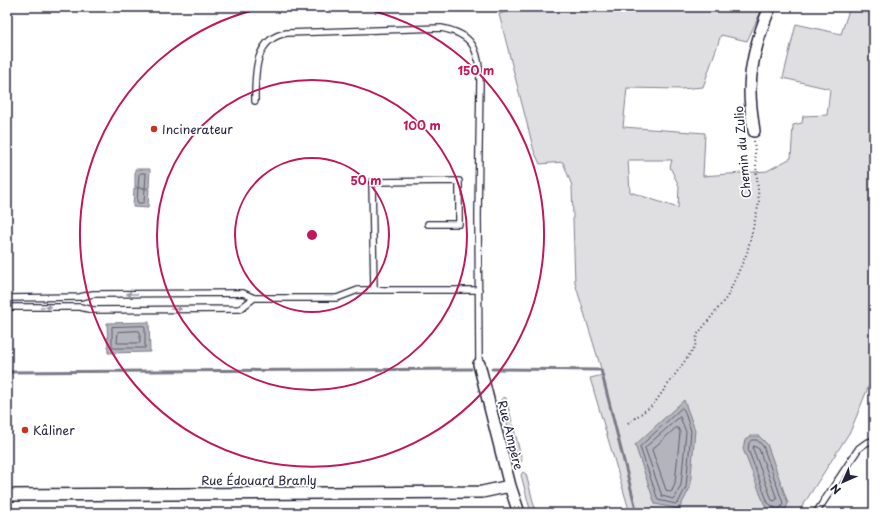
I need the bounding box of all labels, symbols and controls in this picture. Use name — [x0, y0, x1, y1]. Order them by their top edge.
text: 150 m — [458, 61, 494, 79]
street label: Chemin du Zulio — [729, 105, 755, 199]
text: 100 m — [403, 116, 441, 134]
place label: Incinerateur — [162, 120, 233, 138]
marker: Incinerateur — [149, 124, 159, 134]
text: 50 m — [350, 171, 382, 189]
centre of rings — [305, 228, 319, 242]
one-way arrow — [125, 291, 138, 297]
one-way arrow — [40, 304, 53, 310]
one-way arrow — [170, 306, 183, 312]
street label: Rue Ampère — [494, 398, 528, 472]
place label: Kâliner — [33, 421, 75, 439]
marker: Kâliner — [20, 425, 30, 435]
north arrow — [823, 462, 863, 502]
street label: Rue Édouard Branly — [201, 471, 317, 489]
text: N — [826, 480, 845, 499]

